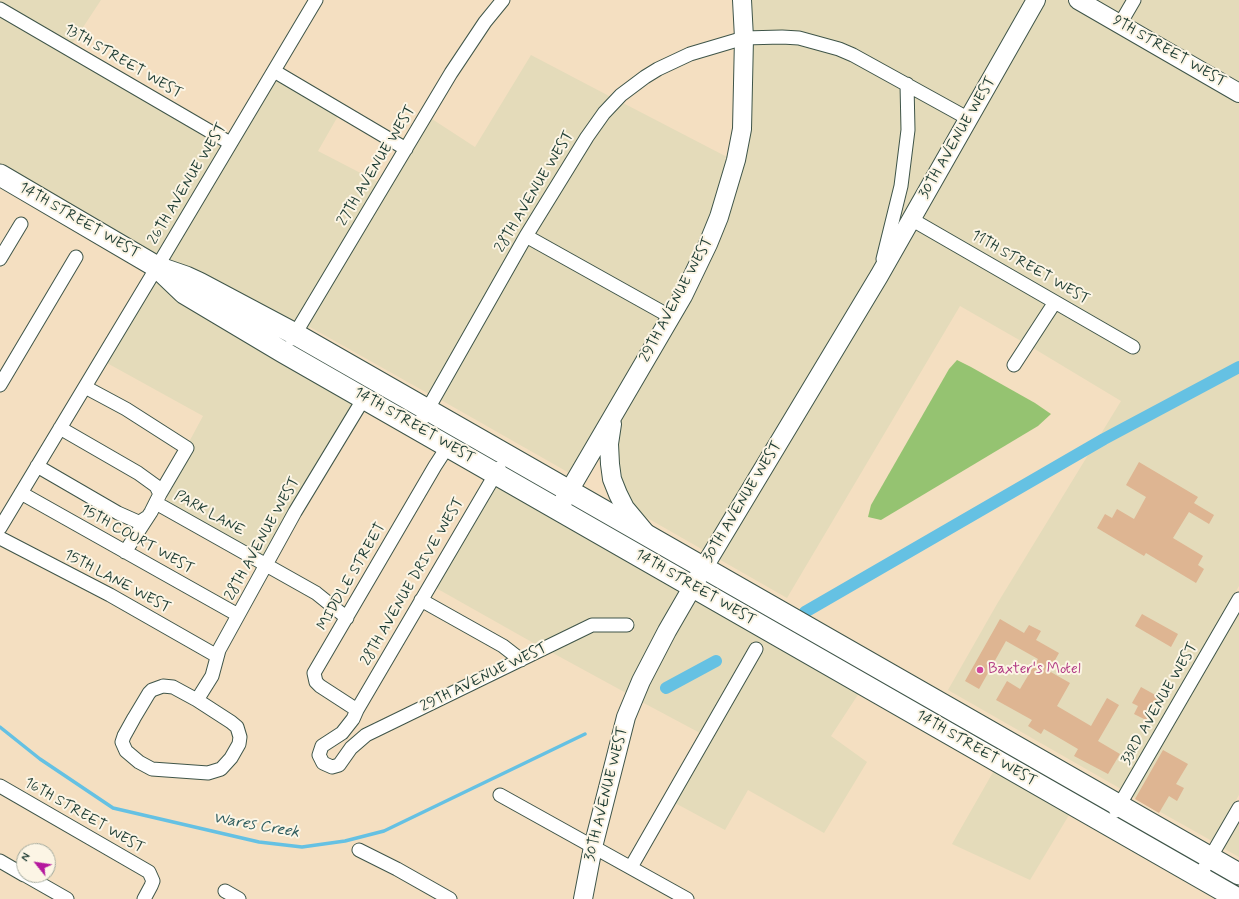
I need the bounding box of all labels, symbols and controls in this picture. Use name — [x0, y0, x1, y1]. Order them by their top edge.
street label: 9TH STREET WEST — [1109, 12, 1229, 92]
street label: 13TH STREET WEST — [61, 21, 185, 103]
street label: 30TH AVENUE WEST — [916, 74, 1000, 202]
street label: 27TH AVENUE WEST — [334, 102, 420, 230]
street label: 26TH AVENUE WEST — [145, 120, 231, 248]
street label: 28TH AVENUE WEST — [492, 128, 578, 256]
street label: 14TH STREET WEST — [15, 179, 143, 263]
street label: 11TH STREET WEST — [967, 227, 1093, 309]
street label: 29TH AVENUE WEST — [636, 234, 718, 366]
street label: 14TH STREET WEST — [350, 384, 478, 468]
street label: 30TH AVENUE WEST — [700, 438, 786, 566]
street label: 28TH AVENUE WEST — [222, 474, 304, 604]
street label: PARK LANE — [171, 487, 247, 541]
street label: 28TH AVENUE DRIVE WEST — [357, 495, 469, 669]
street label: 15TH COURT WEST — [77, 501, 197, 579]
street label: MIDDLE STREET — [314, 520, 390, 634]
street label: 15TH LANE WEST — [61, 546, 173, 618]
street label: 14TH STREET WEST — [631, 546, 759, 630]
street label: 29TH AVENUE WEST — [418, 639, 550, 717]
street label: 33RD AVENUE WEST — [1118, 640, 1202, 768]
place label: Baxter's Motel — [988, 661, 1081, 679]
marker: Baxter's Motel — [975, 665, 985, 675]
street label: 14TH STREET WEST — [912, 707, 1040, 791]
street label: 30TH AVENUE WEST — [582, 725, 632, 863]
street label: 16TH STREET WEST — [21, 774, 147, 858]
water label: Wares Creek — [211, 809, 301, 843]
north arrow — [16, 843, 56, 883]
text: N — [19, 851, 34, 864]

